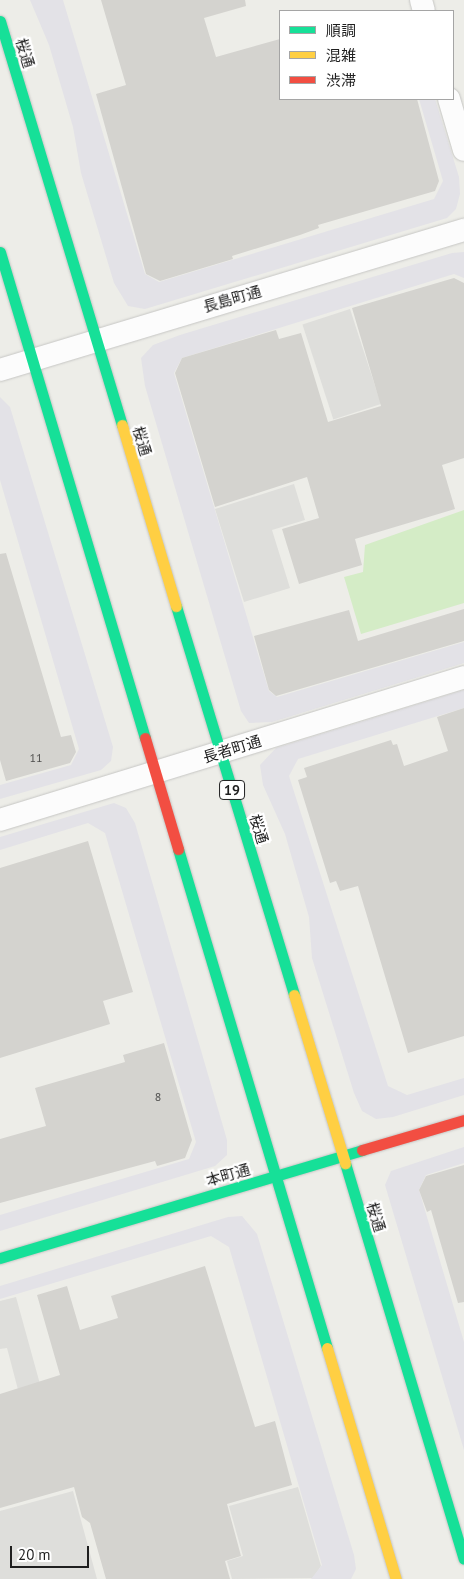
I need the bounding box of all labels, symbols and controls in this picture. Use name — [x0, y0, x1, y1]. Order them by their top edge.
legend — [279, 10, 454, 100]
text: 順調 — [326, 21, 356, 40]
street label: 桜通 — [12, 36, 38, 70]
text: 混雑 — [326, 46, 356, 65]
text: 渋滞 — [326, 71, 356, 90]
street label: 長島町通 — [201, 282, 263, 316]
street label: 桜通 — [129, 424, 155, 458]
street label: 長者町通 — [201, 732, 263, 766]
house number: 11 — [29, 751, 43, 765]
road number: 19 — [218, 778, 246, 802]
street label: 桜通 — [246, 812, 272, 846]
house number: 8 — [155, 1090, 161, 1104]
street label: 本町通 — [204, 1160, 252, 1190]
street label: 桜通 — [363, 1200, 389, 1234]
scale bar — [12, 1536, 91, 1568]
text: 20 m — [18, 1545, 51, 1564]

